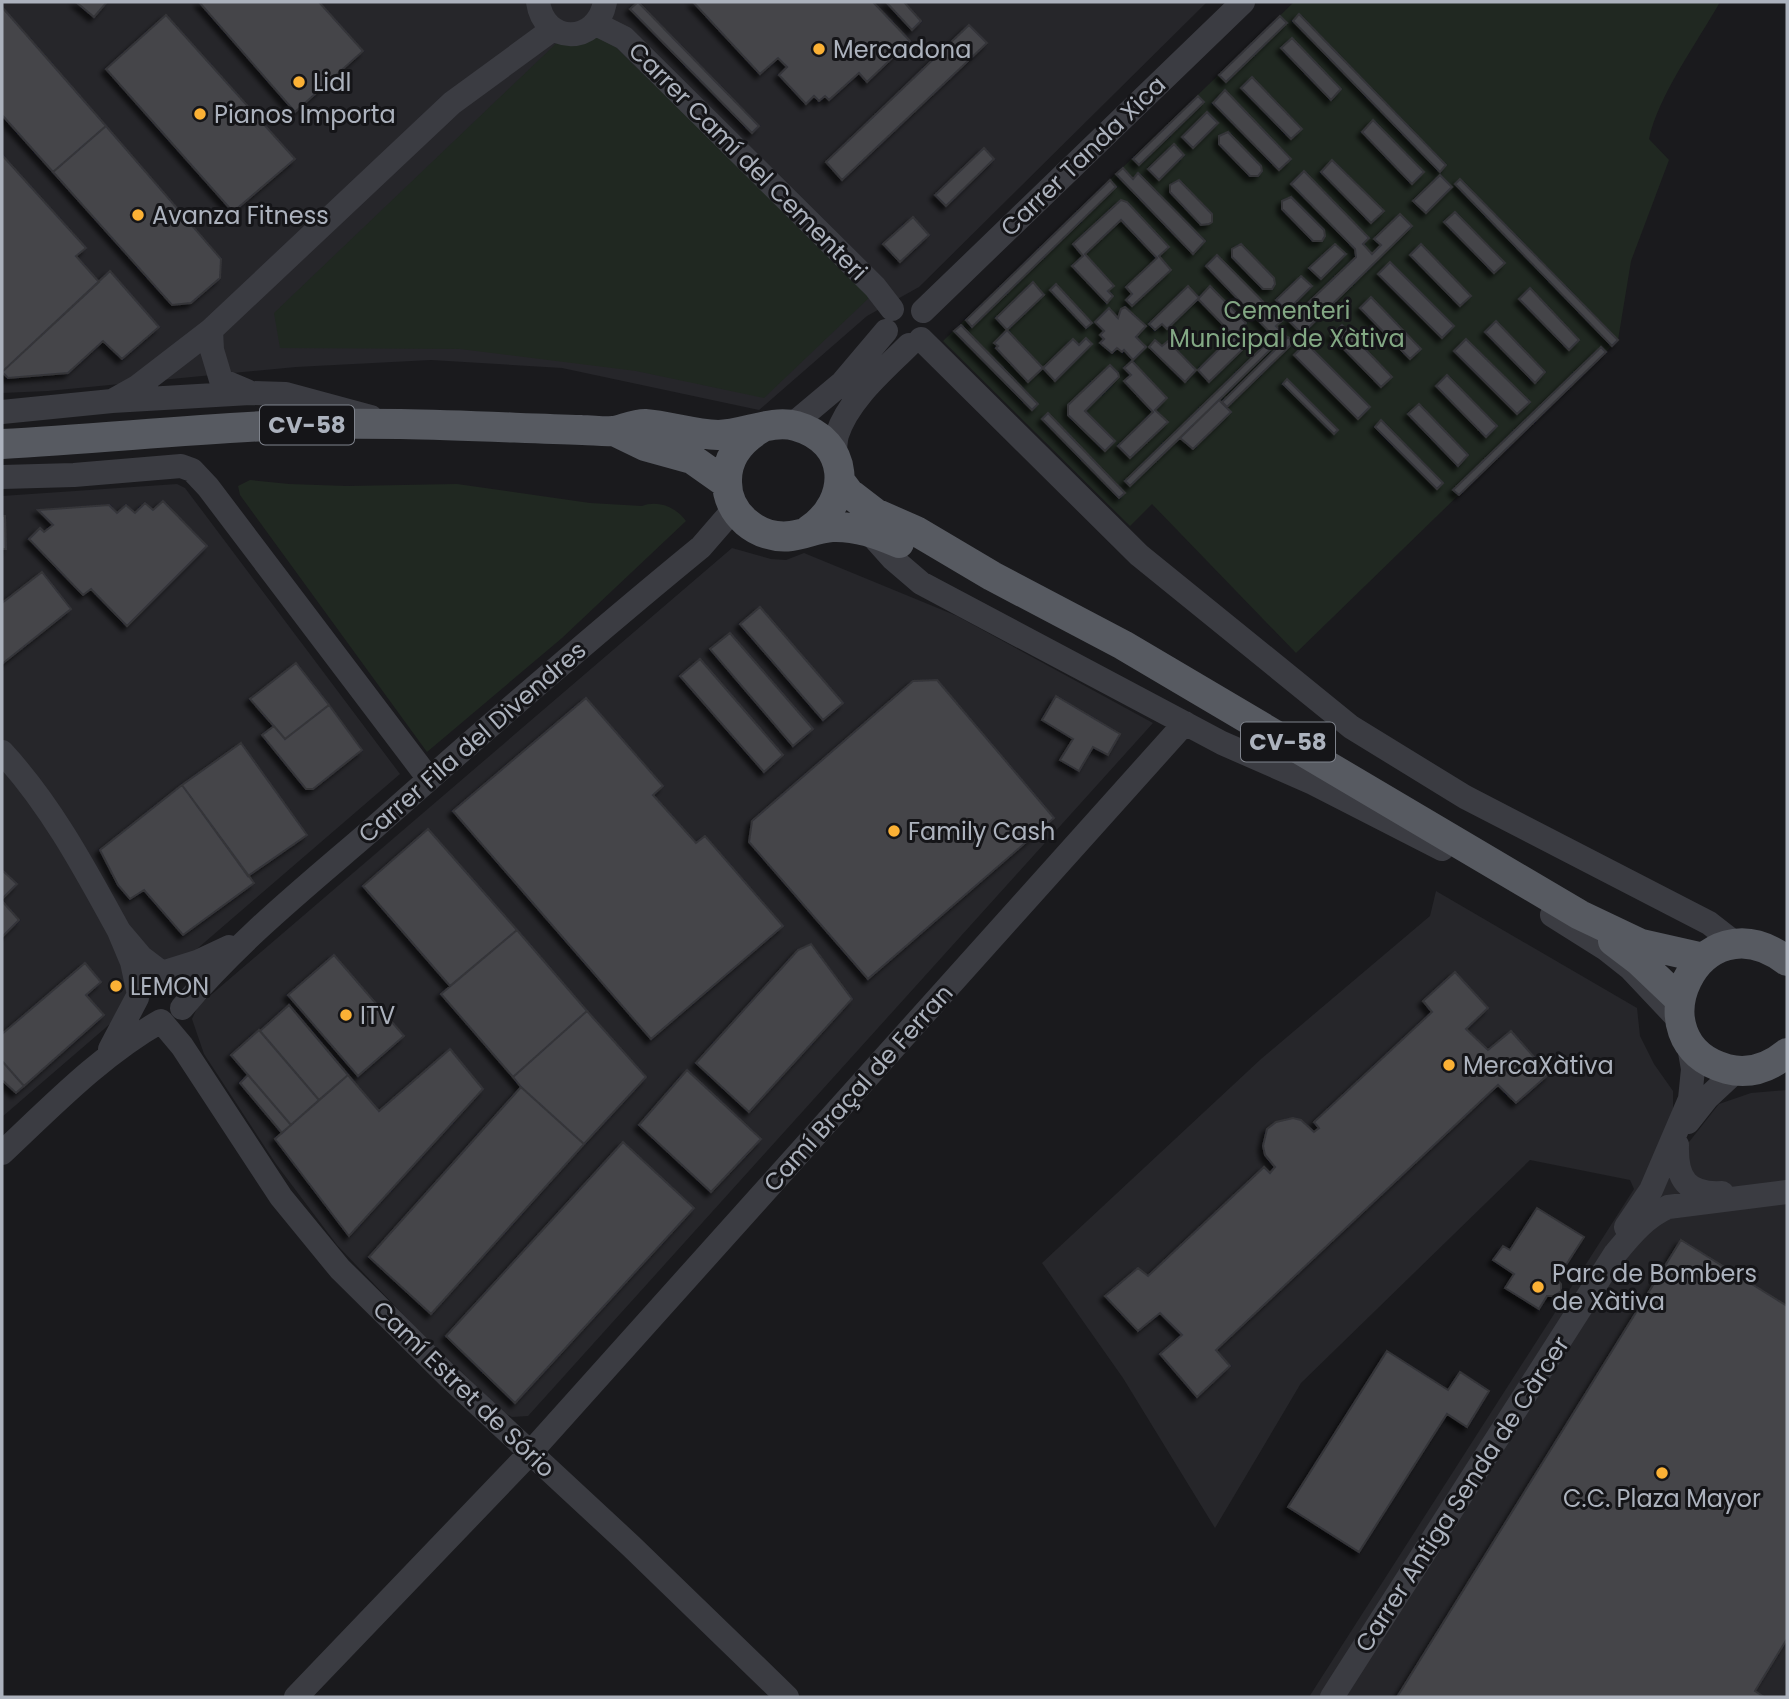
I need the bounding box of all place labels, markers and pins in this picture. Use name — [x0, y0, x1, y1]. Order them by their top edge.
place label: Mercadona — [833, 33, 971, 66]
marker: Mercadona — [811, 41, 827, 57]
place label: Lidl — [313, 66, 351, 99]
marker: Lidl — [291, 74, 307, 90]
place label: Pianos Importa — [214, 98, 396, 131]
marker: Pianos Importa — [192, 106, 208, 122]
place label: Avanza Fitness — [152, 199, 329, 232]
marker: Avanza Fitness — [130, 207, 146, 223]
place label: Family Cash — [908, 815, 1055, 848]
marker: Family Cash — [886, 823, 902, 839]
place label: LEMON — [130, 970, 209, 1003]
marker: LEMON — [108, 978, 124, 994]
place label: ITV — [360, 999, 395, 1032]
marker: ITV — [338, 1007, 354, 1023]
place label: MercaXàtiva — [1463, 1049, 1614, 1082]
marker: MercaXàtiva — [1441, 1057, 1457, 1073]
place label: Parc de Bombers de Xàtiva — [1552, 1257, 1757, 1318]
marker: Parc de Bombers de Xàtiva — [1530, 1279, 1546, 1295]
marker: C.C. Plaza Mayor — [1654, 1465, 1670, 1481]
place label: C.C. Plaza Mayor — [1563, 1482, 1761, 1515]

